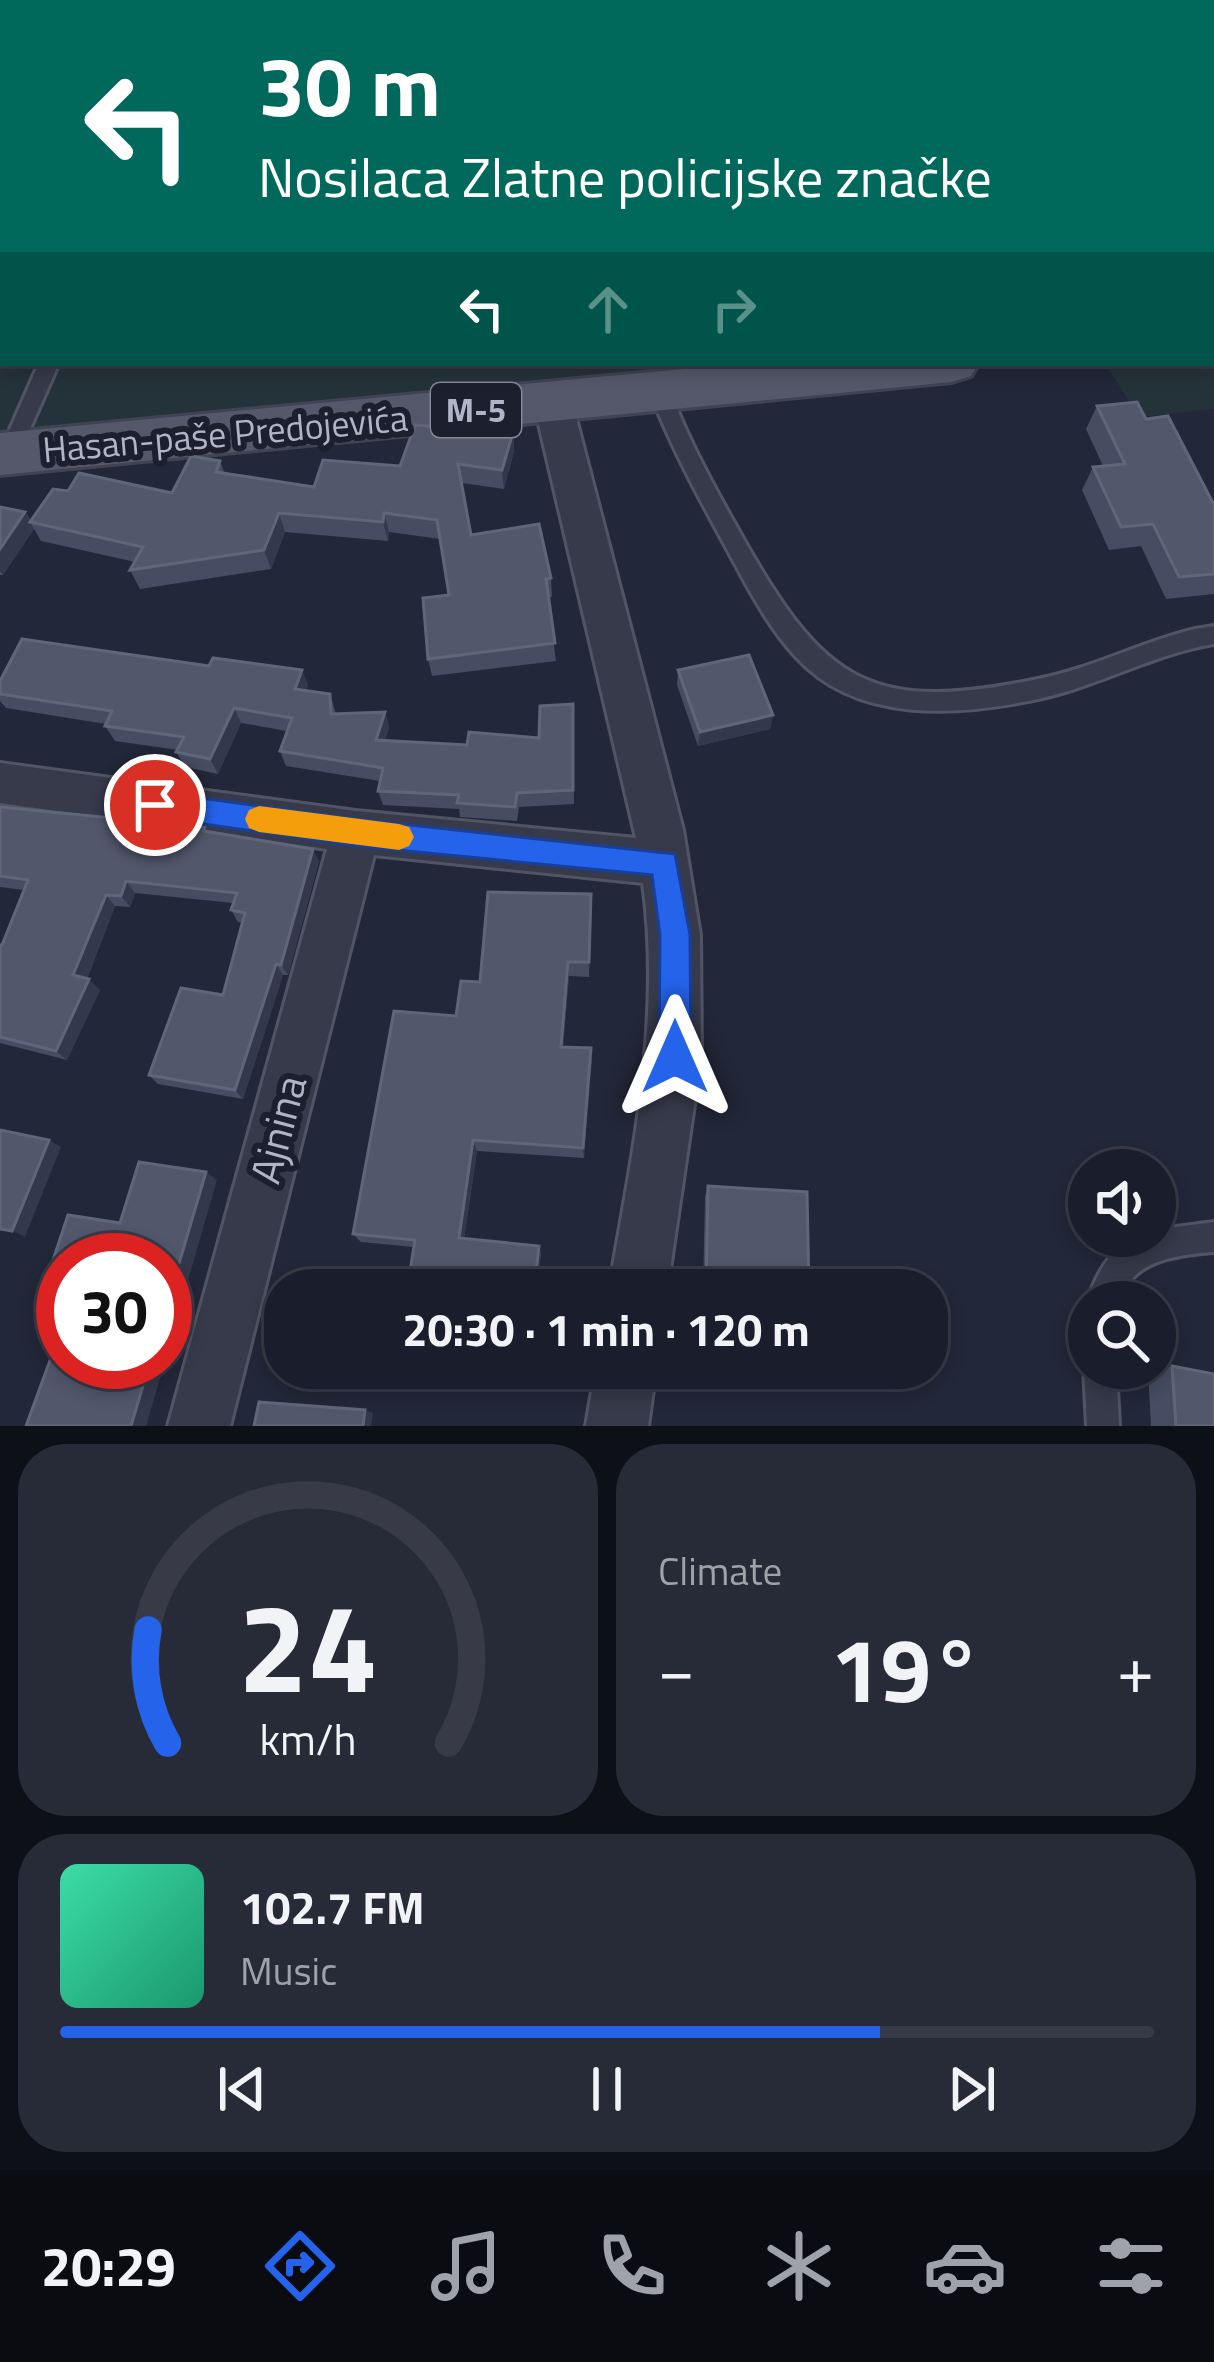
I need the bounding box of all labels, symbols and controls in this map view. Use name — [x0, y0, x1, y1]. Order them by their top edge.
text: 30 m — [258, 21, 441, 149]
icon: left — [60, 48, 216, 204]
text: Nosilaca Zlatne policijske značke — [258, 136, 992, 218]
icon: left — [449, 276, 515, 342]
icon: ahead — [575, 276, 641, 342]
icon: right — [701, 276, 767, 342]
road number: M-5 — [431, 383, 521, 437]
street label: Hasan-paše Predojevića — [40, 390, 410, 476]
pin — [104, 754, 206, 856]
icon: arrive — [122, 772, 188, 838]
position arrow — [612, 994, 738, 1120]
street label: Ajnina — [232, 1068, 322, 1190]
map controls — [1068, 1149, 1176, 1389]
button: sound — [1068, 1149, 1176, 1257]
speed limit sign: 30 — [36, 1233, 192, 1389]
button: search — [1068, 1281, 1176, 1389]
text: 20:30 · 1 min · 120 m — [402, 1295, 810, 1363]
text: Climate — [658, 1541, 782, 1600]
text: 24 — [238, 1551, 378, 1740]
text: 19° — [830, 1600, 982, 1737]
text: − — [658, 1618, 695, 1719]
text: + — [1117, 1618, 1154, 1719]
text: km/h — [259, 1706, 357, 1772]
text: 102.7 FM — [240, 1873, 425, 1941]
text: Music — [240, 1941, 337, 2000]
icon: previous — [209, 2056, 275, 2122]
icon: pause — [574, 2056, 640, 2122]
icon: next — [939, 2056, 1005, 2122]
icon: directions — [258, 2224, 342, 2308]
icon: music — [424, 2224, 508, 2308]
icon: phone — [590, 2224, 674, 2308]
icon: climate — [757, 2224, 841, 2308]
icon: car — [923, 2224, 1007, 2308]
icon: filters — [1089, 2224, 1173, 2308]
text: 20:29 — [41, 2225, 176, 2307]

